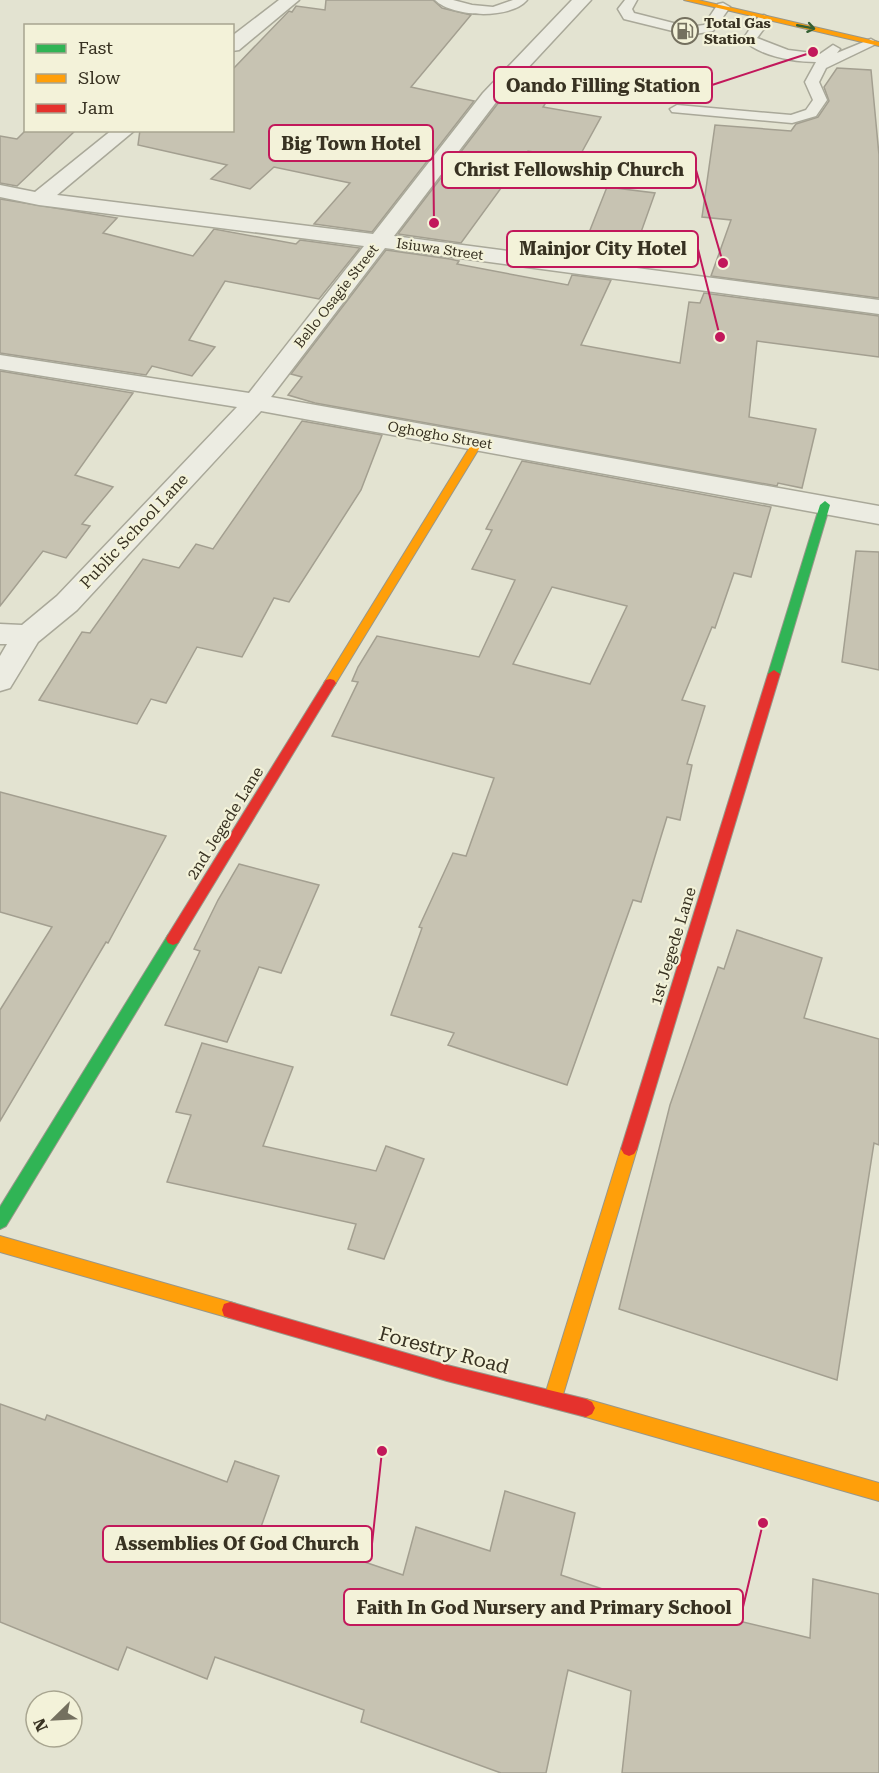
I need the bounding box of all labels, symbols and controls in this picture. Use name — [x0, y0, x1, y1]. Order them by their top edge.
place label: Total Gas Station — [704, 15, 771, 47]
fuel station icon: Total Gas Station — [670, 16, 700, 46]
one-way arrow — [796, 22, 815, 33]
legend — [24, 24, 234, 132]
text: Fast — [78, 37, 113, 58]
text: Slow — [78, 67, 120, 88]
callout: Oando Filling Station — [494, 67, 712, 103]
text: Oando Filling Station — [506, 75, 700, 96]
text: Jam — [78, 97, 114, 118]
callout: Big Town Hotel — [269, 125, 433, 161]
text: Big Town Hotel — [281, 133, 421, 154]
callout: Christ Fellowship Church — [442, 152, 696, 188]
text: Christ Fellowship Church — [454, 159, 684, 180]
callout: Mainjor City Hotel — [507, 231, 698, 267]
street label: Isiuwa Street — [395, 235, 485, 263]
text: Mainjor City Hotel — [519, 238, 687, 259]
street label: Bello Osagie Street — [291, 241, 381, 351]
street label: Oghogho Street — [386, 418, 494, 452]
street label: Public School Lane — [76, 470, 192, 592]
street label: 2nd Jegede Lane — [183, 763, 267, 883]
street label: 1st Jegede Lane — [646, 884, 700, 1007]
street label: Forestry Road — [376, 1321, 512, 1379]
callout: Assemblies Of God Church — [103, 1526, 372, 1562]
text: Assemblies Of God Church — [115, 1533, 359, 1554]
callout: Faith In God Nursery and Primary School — [344, 1589, 743, 1625]
text: Faith In God Nursery and Primary School — [357, 1597, 732, 1618]
north arrow — [24, 1689, 84, 1749]
text: N — [30, 1715, 52, 1734]

